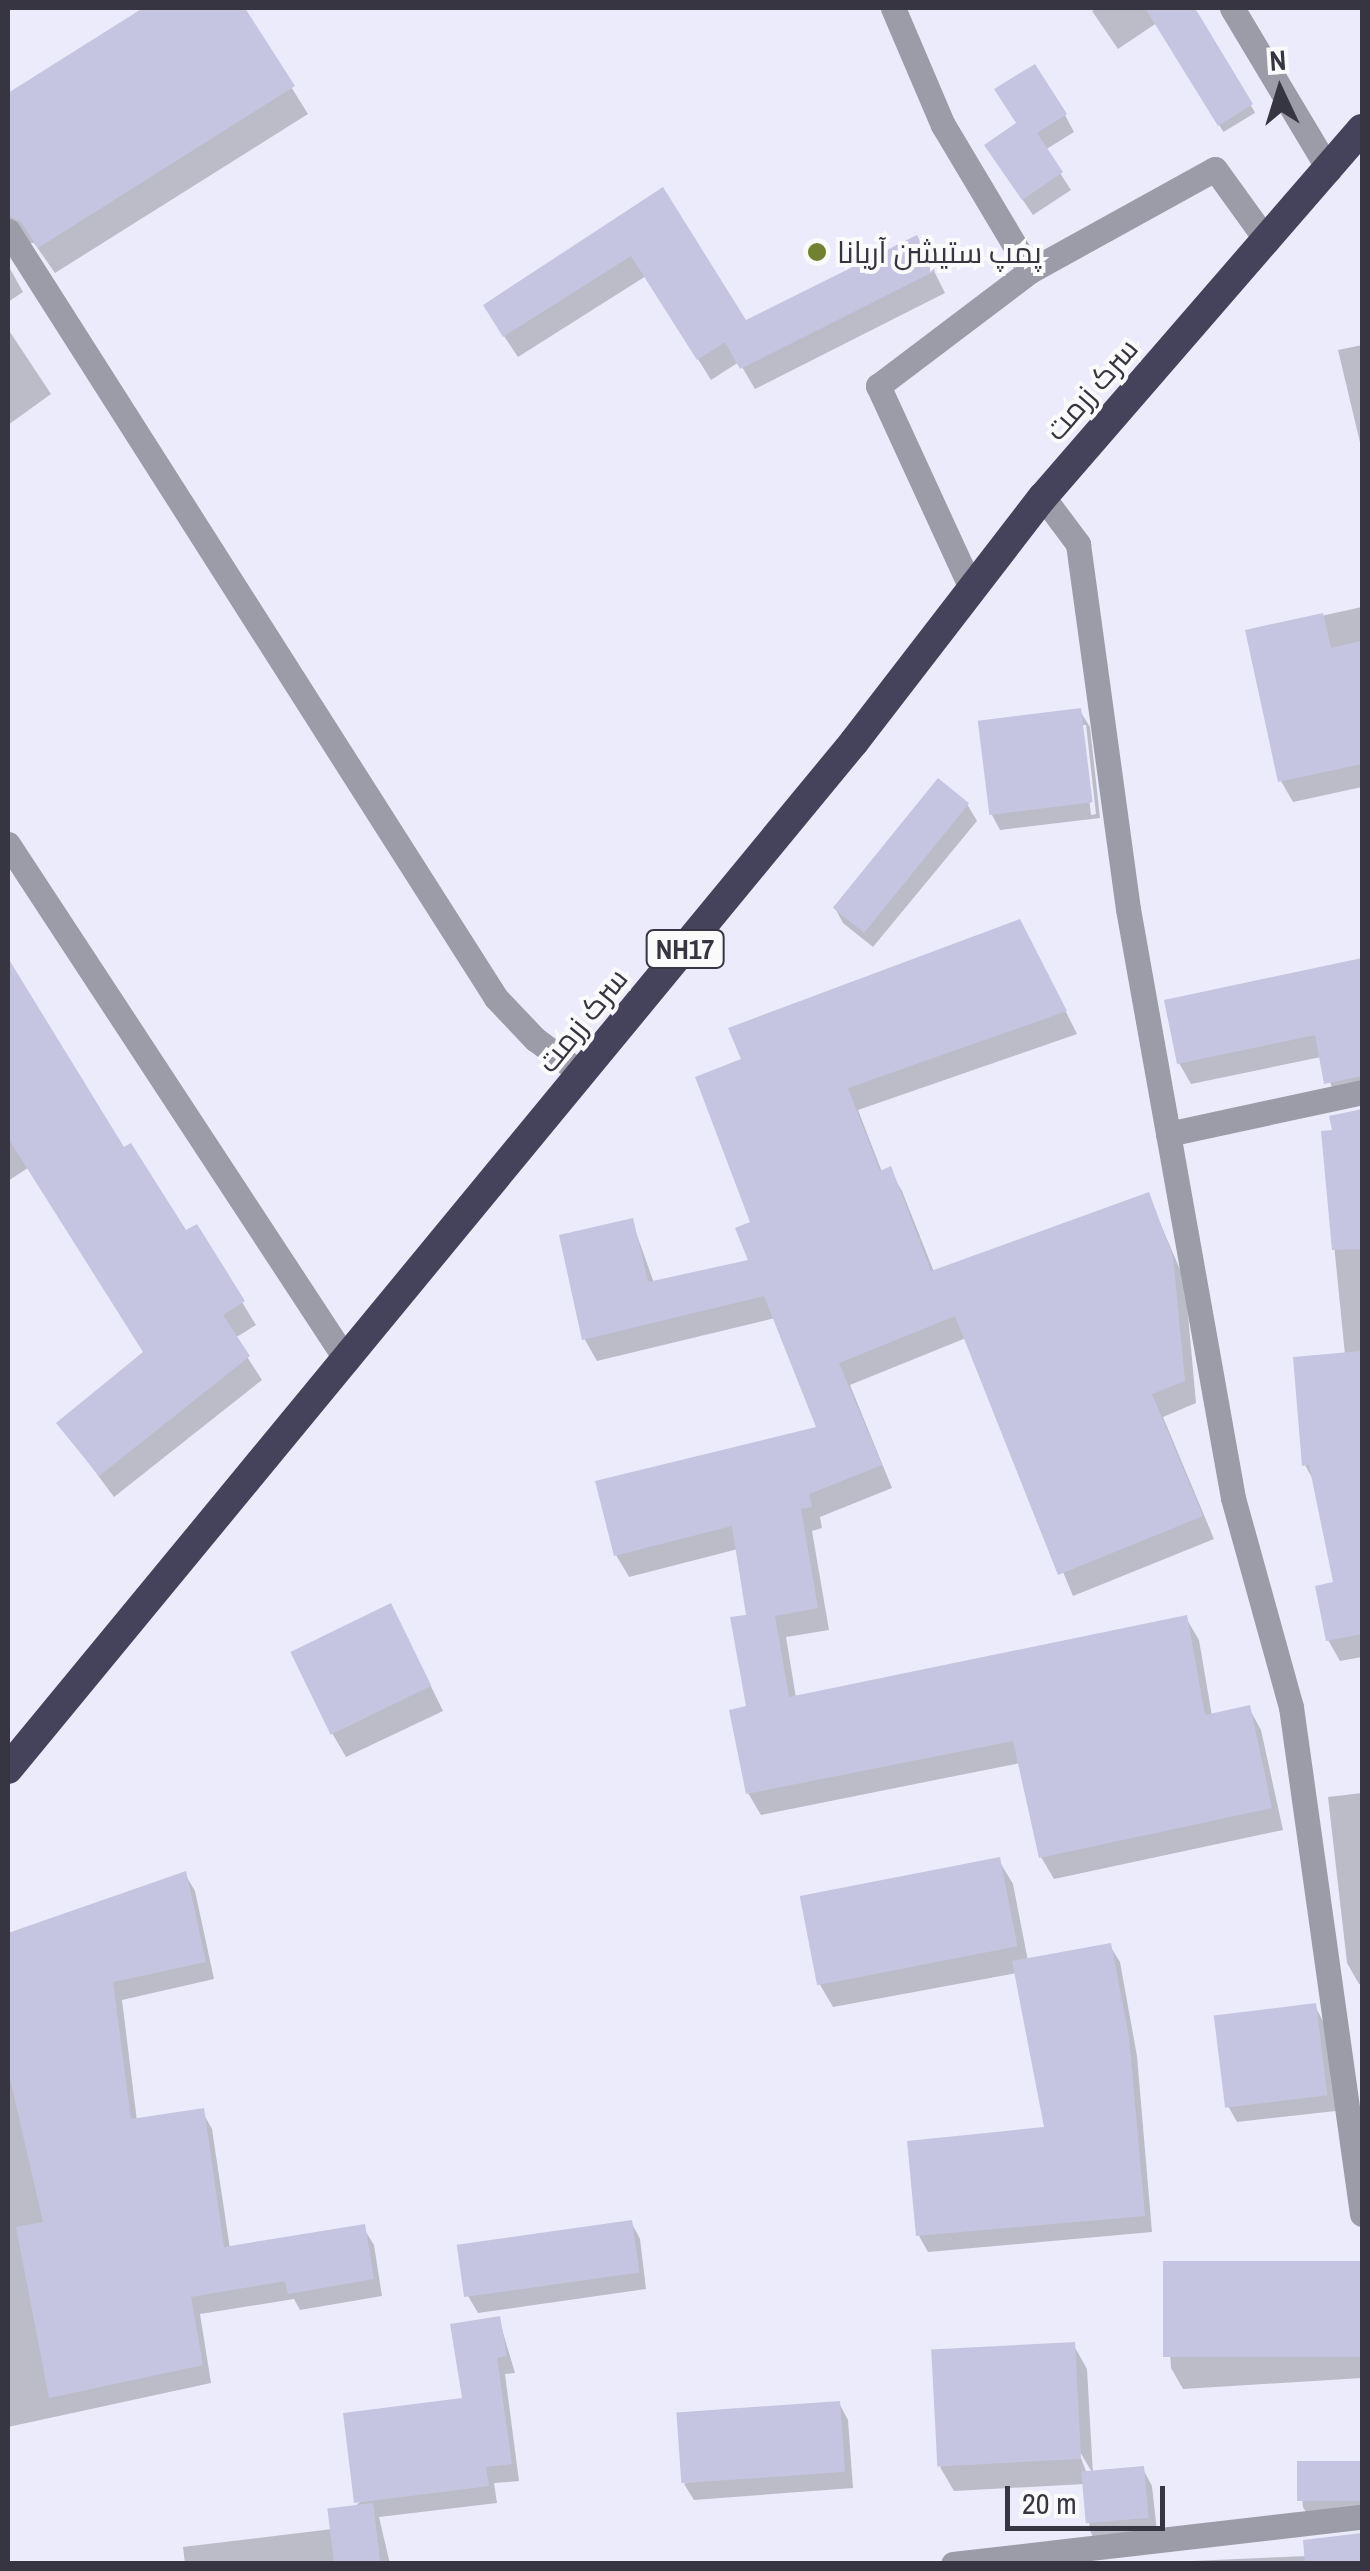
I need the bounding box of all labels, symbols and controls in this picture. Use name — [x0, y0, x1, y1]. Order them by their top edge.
north arrow — [1230, 40, 1330, 140]
text: N — [1268, 41, 1287, 80]
place label: پمپ ستیشن آریانا — [837, 234, 1042, 270]
marker: پمپ ستیشن آریانا — [806, 241, 828, 263]
street label: سرک زرمت — [1037, 331, 1145, 447]
road number: NH17 — [645, 926, 725, 972]
street label: سرک زرمت — [529, 961, 635, 1079]
scale bar — [1010, 2466, 1170, 2528]
text: 20 m — [1022, 2483, 1077, 2523]

